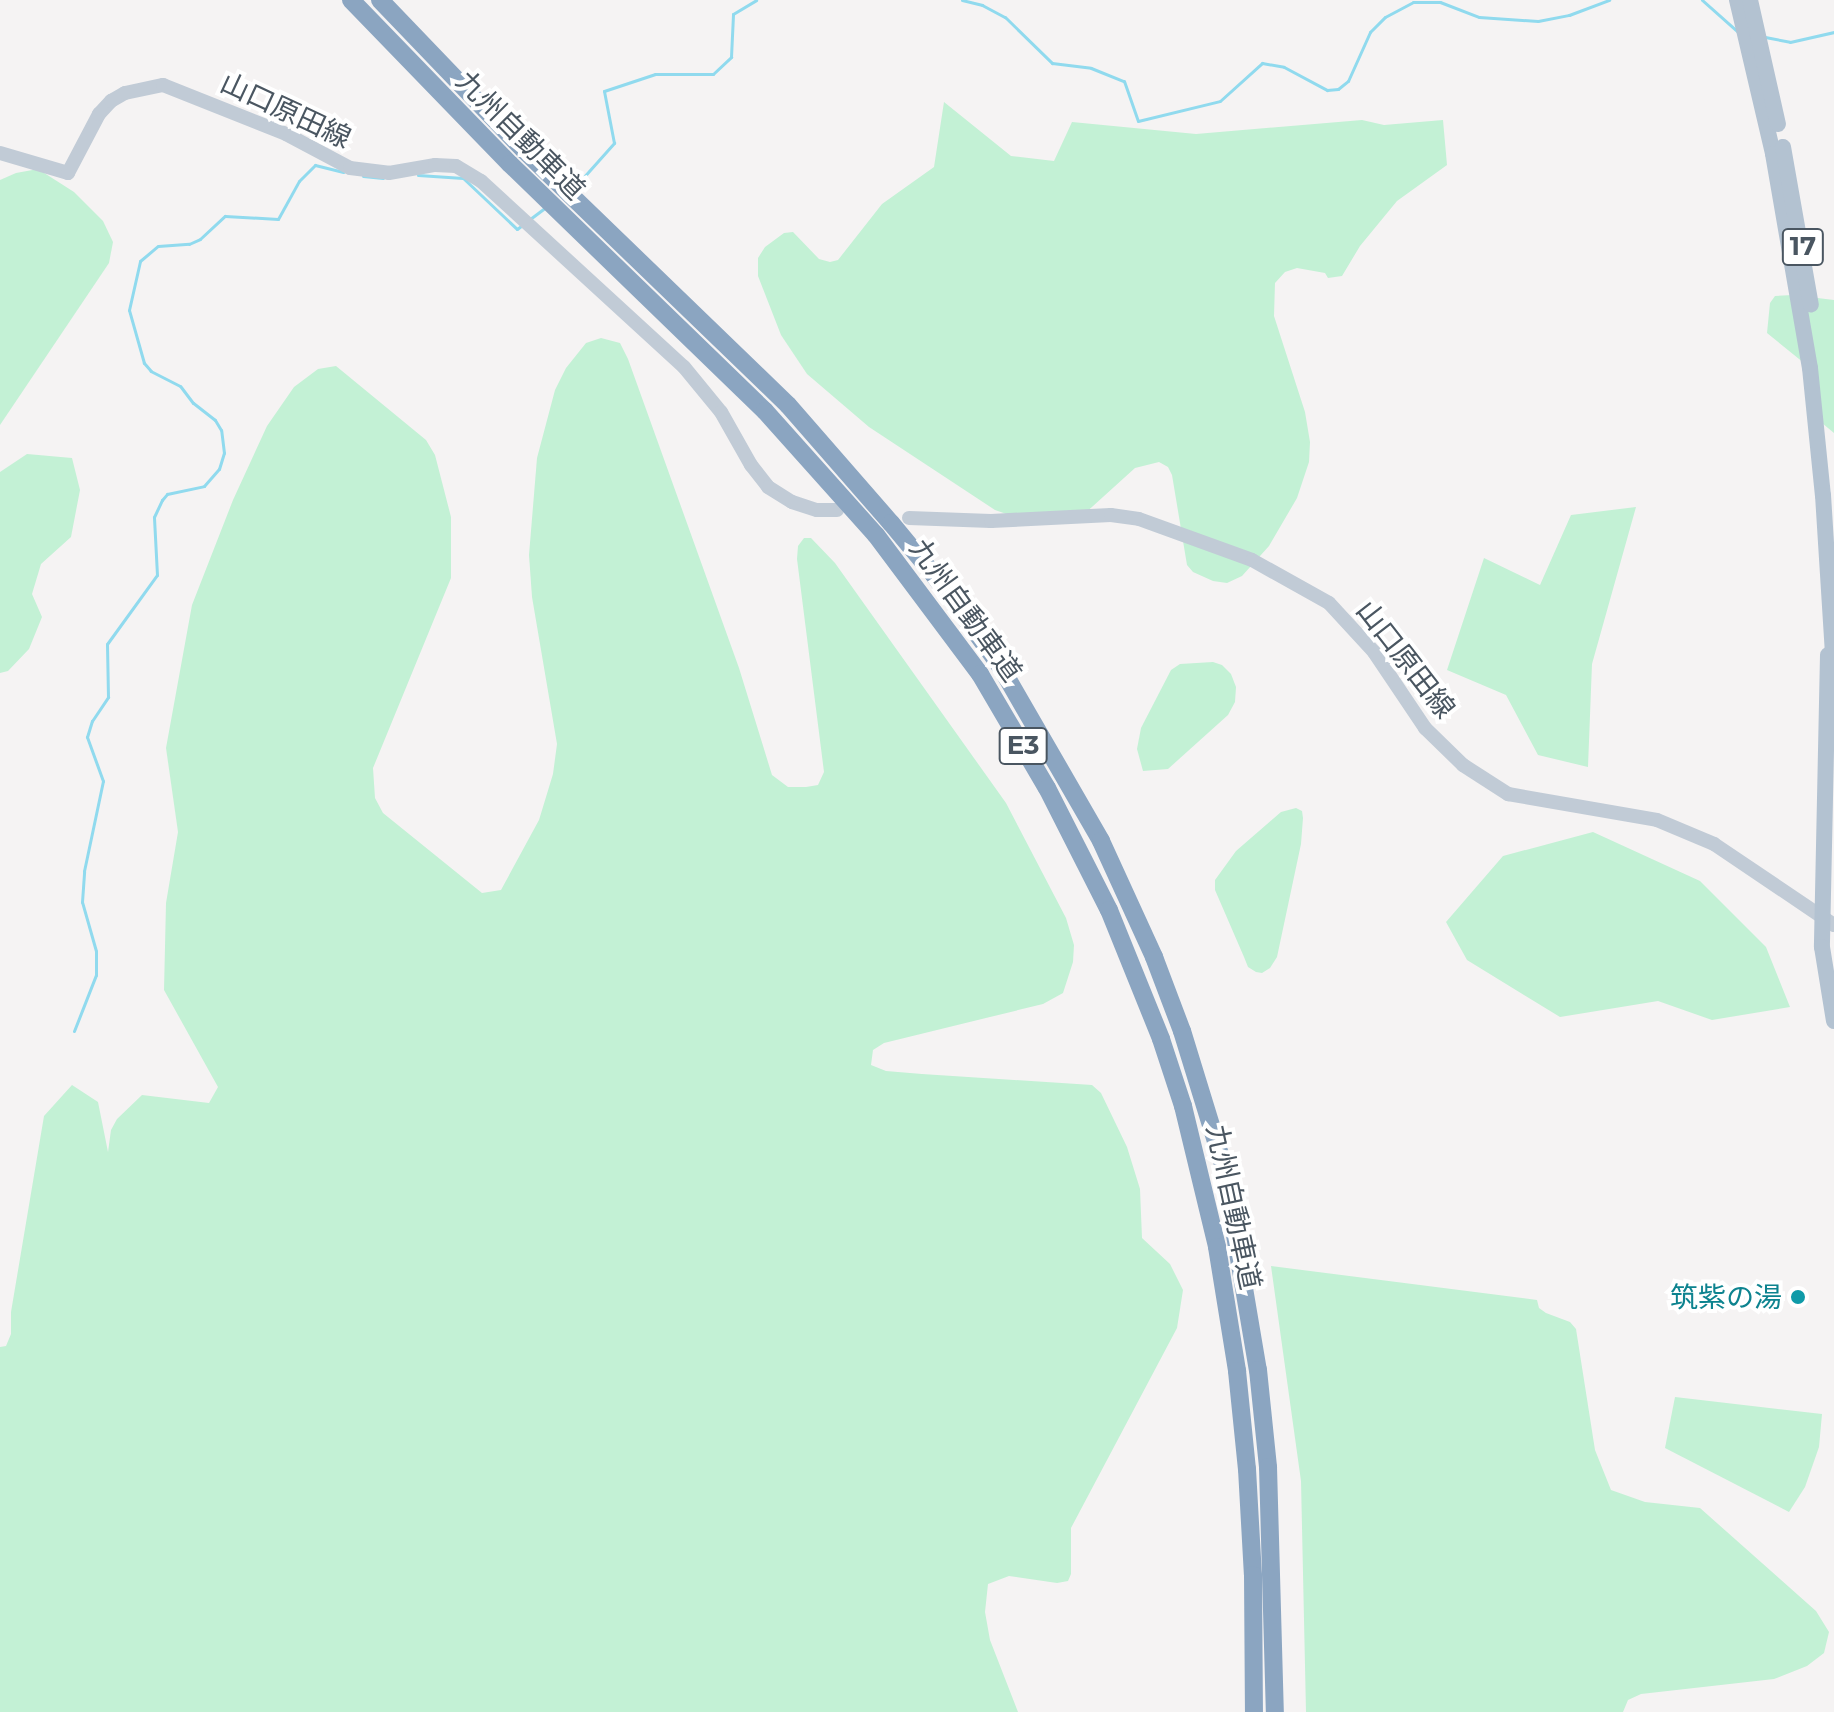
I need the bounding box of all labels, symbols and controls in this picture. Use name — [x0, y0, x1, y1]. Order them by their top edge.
street label: 九州自動車道 — [450, 64, 592, 206]
street label: 山口原田線 — [215, 65, 357, 155]
road number: 17 — [1781, 225, 1825, 269]
street label: 九州自動車道 — [903, 532, 1029, 688]
street label: 山口原田線 — [1350, 593, 1462, 725]
road number: E3 — [997, 724, 1049, 768]
street label: 九州自動車道 — [1200, 1121, 1268, 1293]
place label: 筑紫の湯 — [1670, 1280, 1782, 1314]
marker: 筑紫の湯 — [1789, 1288, 1807, 1306]

